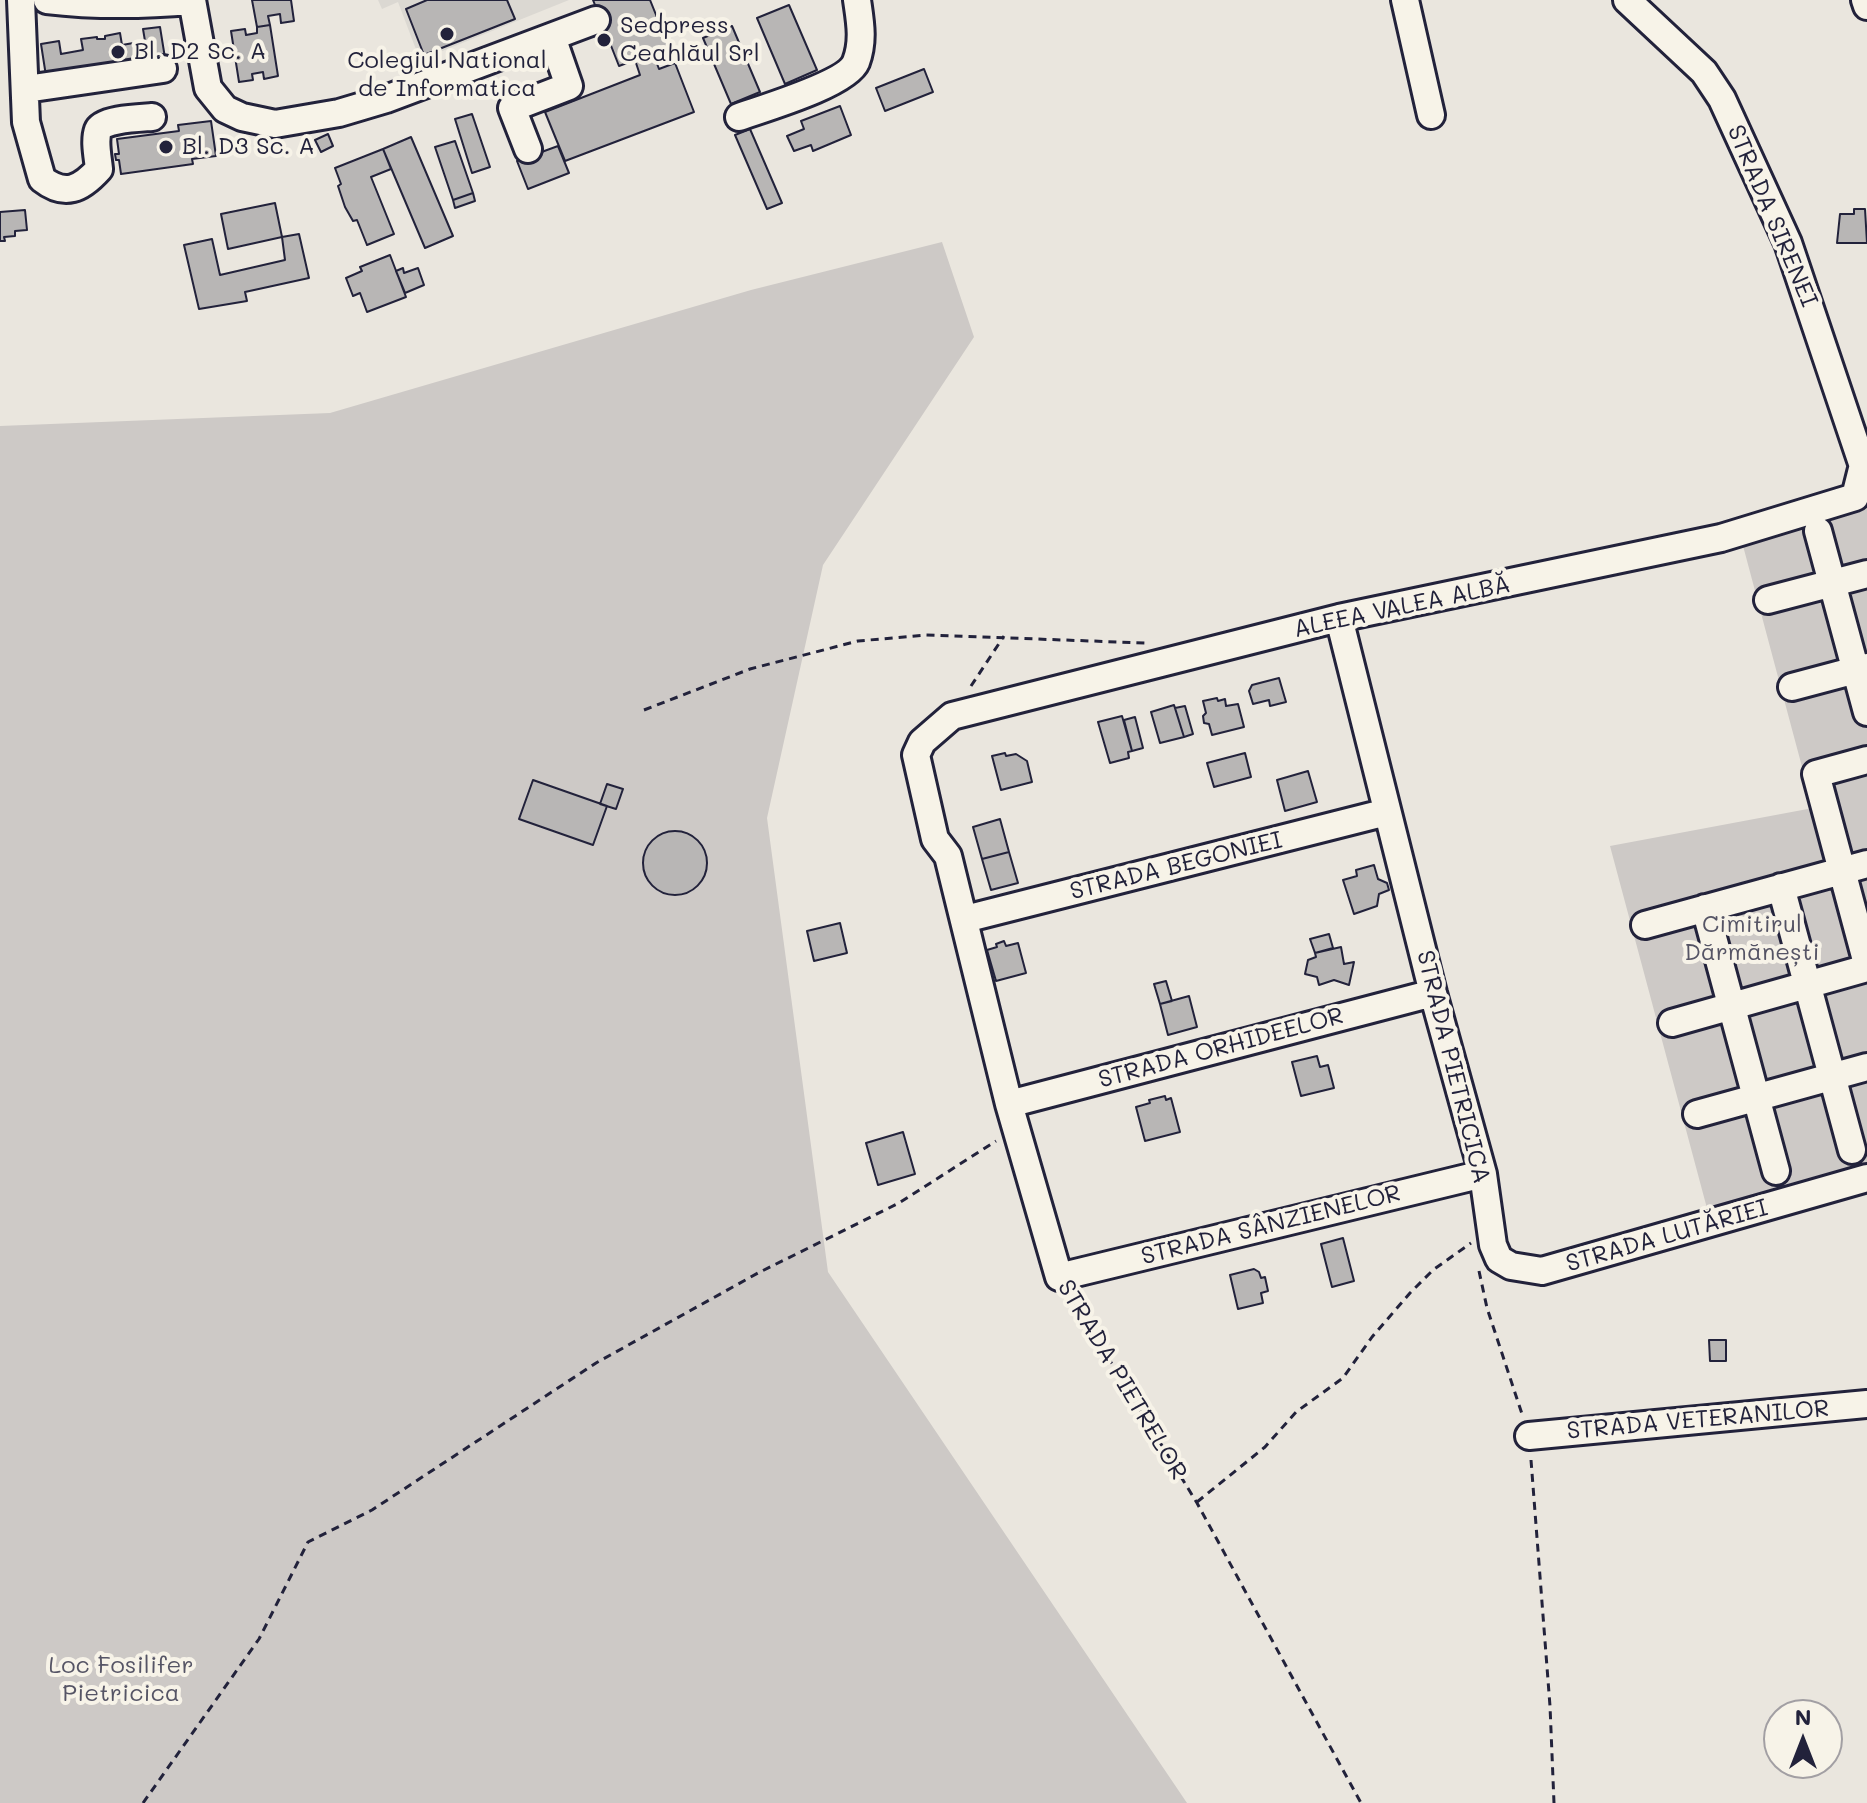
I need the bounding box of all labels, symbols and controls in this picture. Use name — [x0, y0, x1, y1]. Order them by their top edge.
place label: Sedpress Ceahlăul Srl — [620, 12, 760, 68]
marker: Colegiul National de Informatica — [438, 25, 456, 43]
marker: Sedpress Ceahlăul Srl — [595, 31, 613, 49]
place label: Bl. D2 Sc. A — [134, 38, 266, 66]
marker: Bl. D2 Sc. A — [109, 43, 127, 61]
place label: Colegiul National de Informatica — [347, 47, 547, 103]
street label: STRADA SIRENEI — [1721, 121, 1823, 311]
place label: Bl. D3 Sc. A — [182, 133, 315, 161]
marker: Bl. D3 Sc. A — [157, 138, 175, 156]
street label: ALEEA VALEA ALBĂ — [1291, 570, 1513, 644]
street label: STRADA BEGONIEI — [1067, 826, 1285, 906]
park label: Cimitirul Dărmănești — [1684, 911, 1820, 967]
street label: STRADA PIETRICICA — [1410, 947, 1496, 1187]
street label: STRADA ORHIDEELOR — [1095, 1001, 1347, 1095]
street label: STRADA SÂNZIENELOR — [1138, 1179, 1404, 1271]
street label: STRADA LUTĂRIEI — [1563, 1193, 1771, 1279]
street label: STRADA PIETRELOR — [1051, 1275, 1193, 1485]
street label: STRADA VETERANILOR — [1566, 1394, 1830, 1446]
park label: Loc Fosilifer Pietricica — [49, 1652, 193, 1708]
north arrow — [1763, 1699, 1843, 1779]
text: N — [1795, 1702, 1811, 1731]

